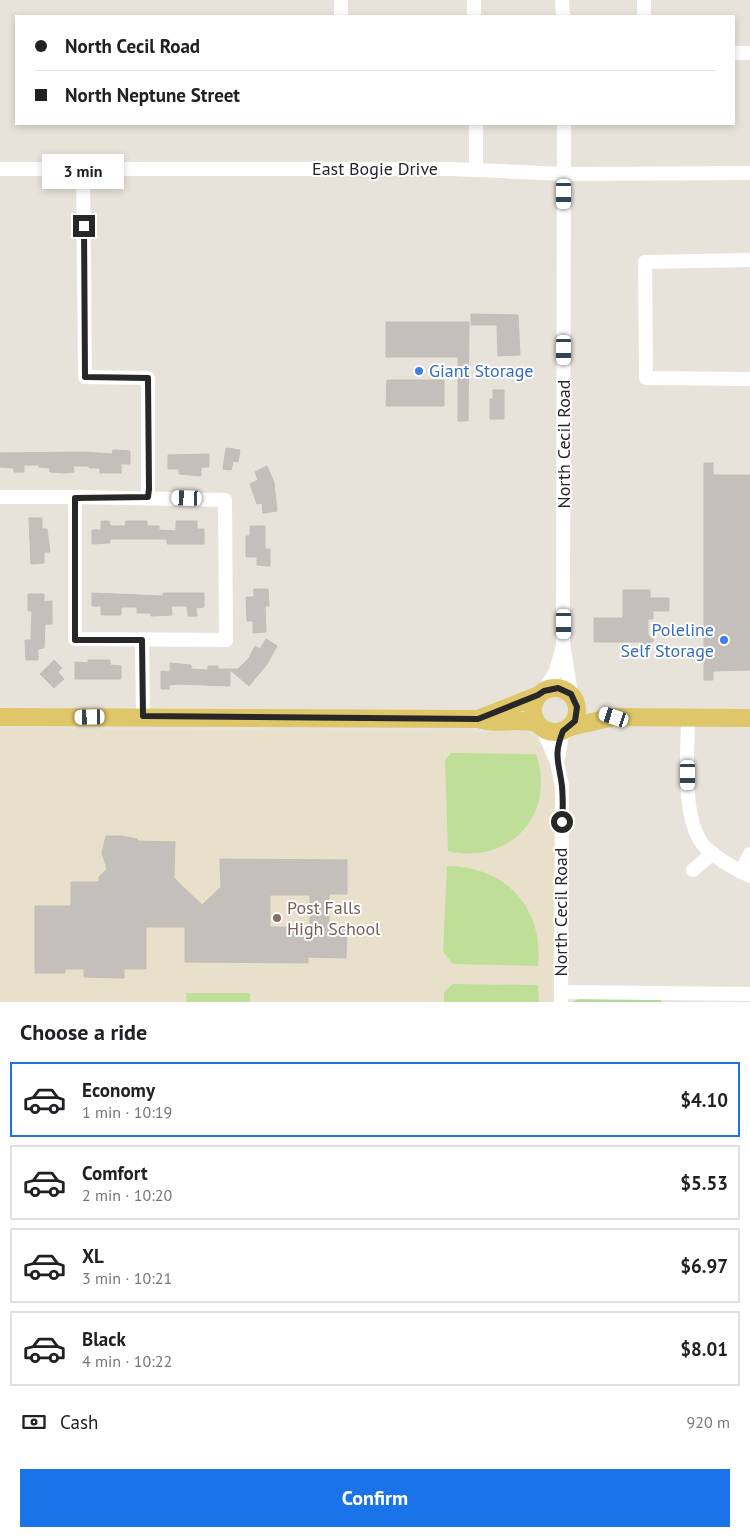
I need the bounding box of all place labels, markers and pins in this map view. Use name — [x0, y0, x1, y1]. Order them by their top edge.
place label: Giant Storage — [429, 359, 534, 382]
marker: Giant Storage — [413, 365, 425, 377]
place label: Poleline Self Storage — [621, 618, 714, 662]
marker: Poleline Self Storage — [718, 634, 730, 646]
place label: Post Falls High School — [287, 896, 381, 940]
marker: Post Falls High School — [271, 912, 283, 924]

